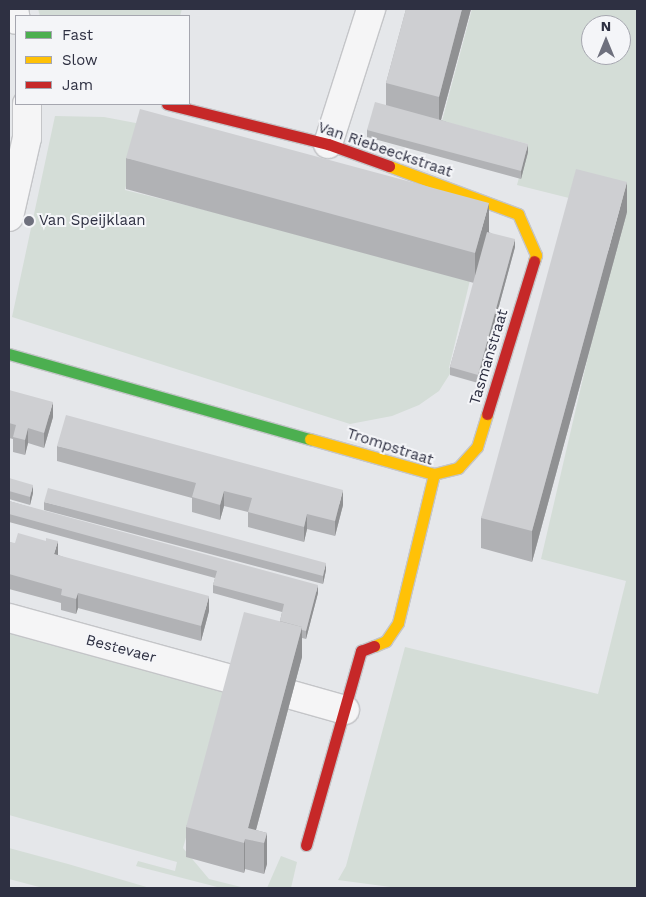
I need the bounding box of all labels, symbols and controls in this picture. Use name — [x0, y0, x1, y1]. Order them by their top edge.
legend — [15, 15, 190, 105]
north arrow — [581, 15, 631, 65]
text: N — [601, 18, 611, 34]
text: Fast — [62, 26, 93, 44]
text: Slow — [62, 51, 98, 69]
text: Jam — [62, 76, 93, 94]
street label: Van Riebeeckstraat — [316, 119, 454, 181]
place label: Van Speijklaan — [39, 212, 146, 230]
marker: Van Speijklaan — [23, 215, 35, 227]
street label: Tasmanstraat — [466, 307, 512, 407]
street label: Trompstraat — [345, 425, 435, 469]
street label: Bestevaer — [84, 631, 158, 667]

